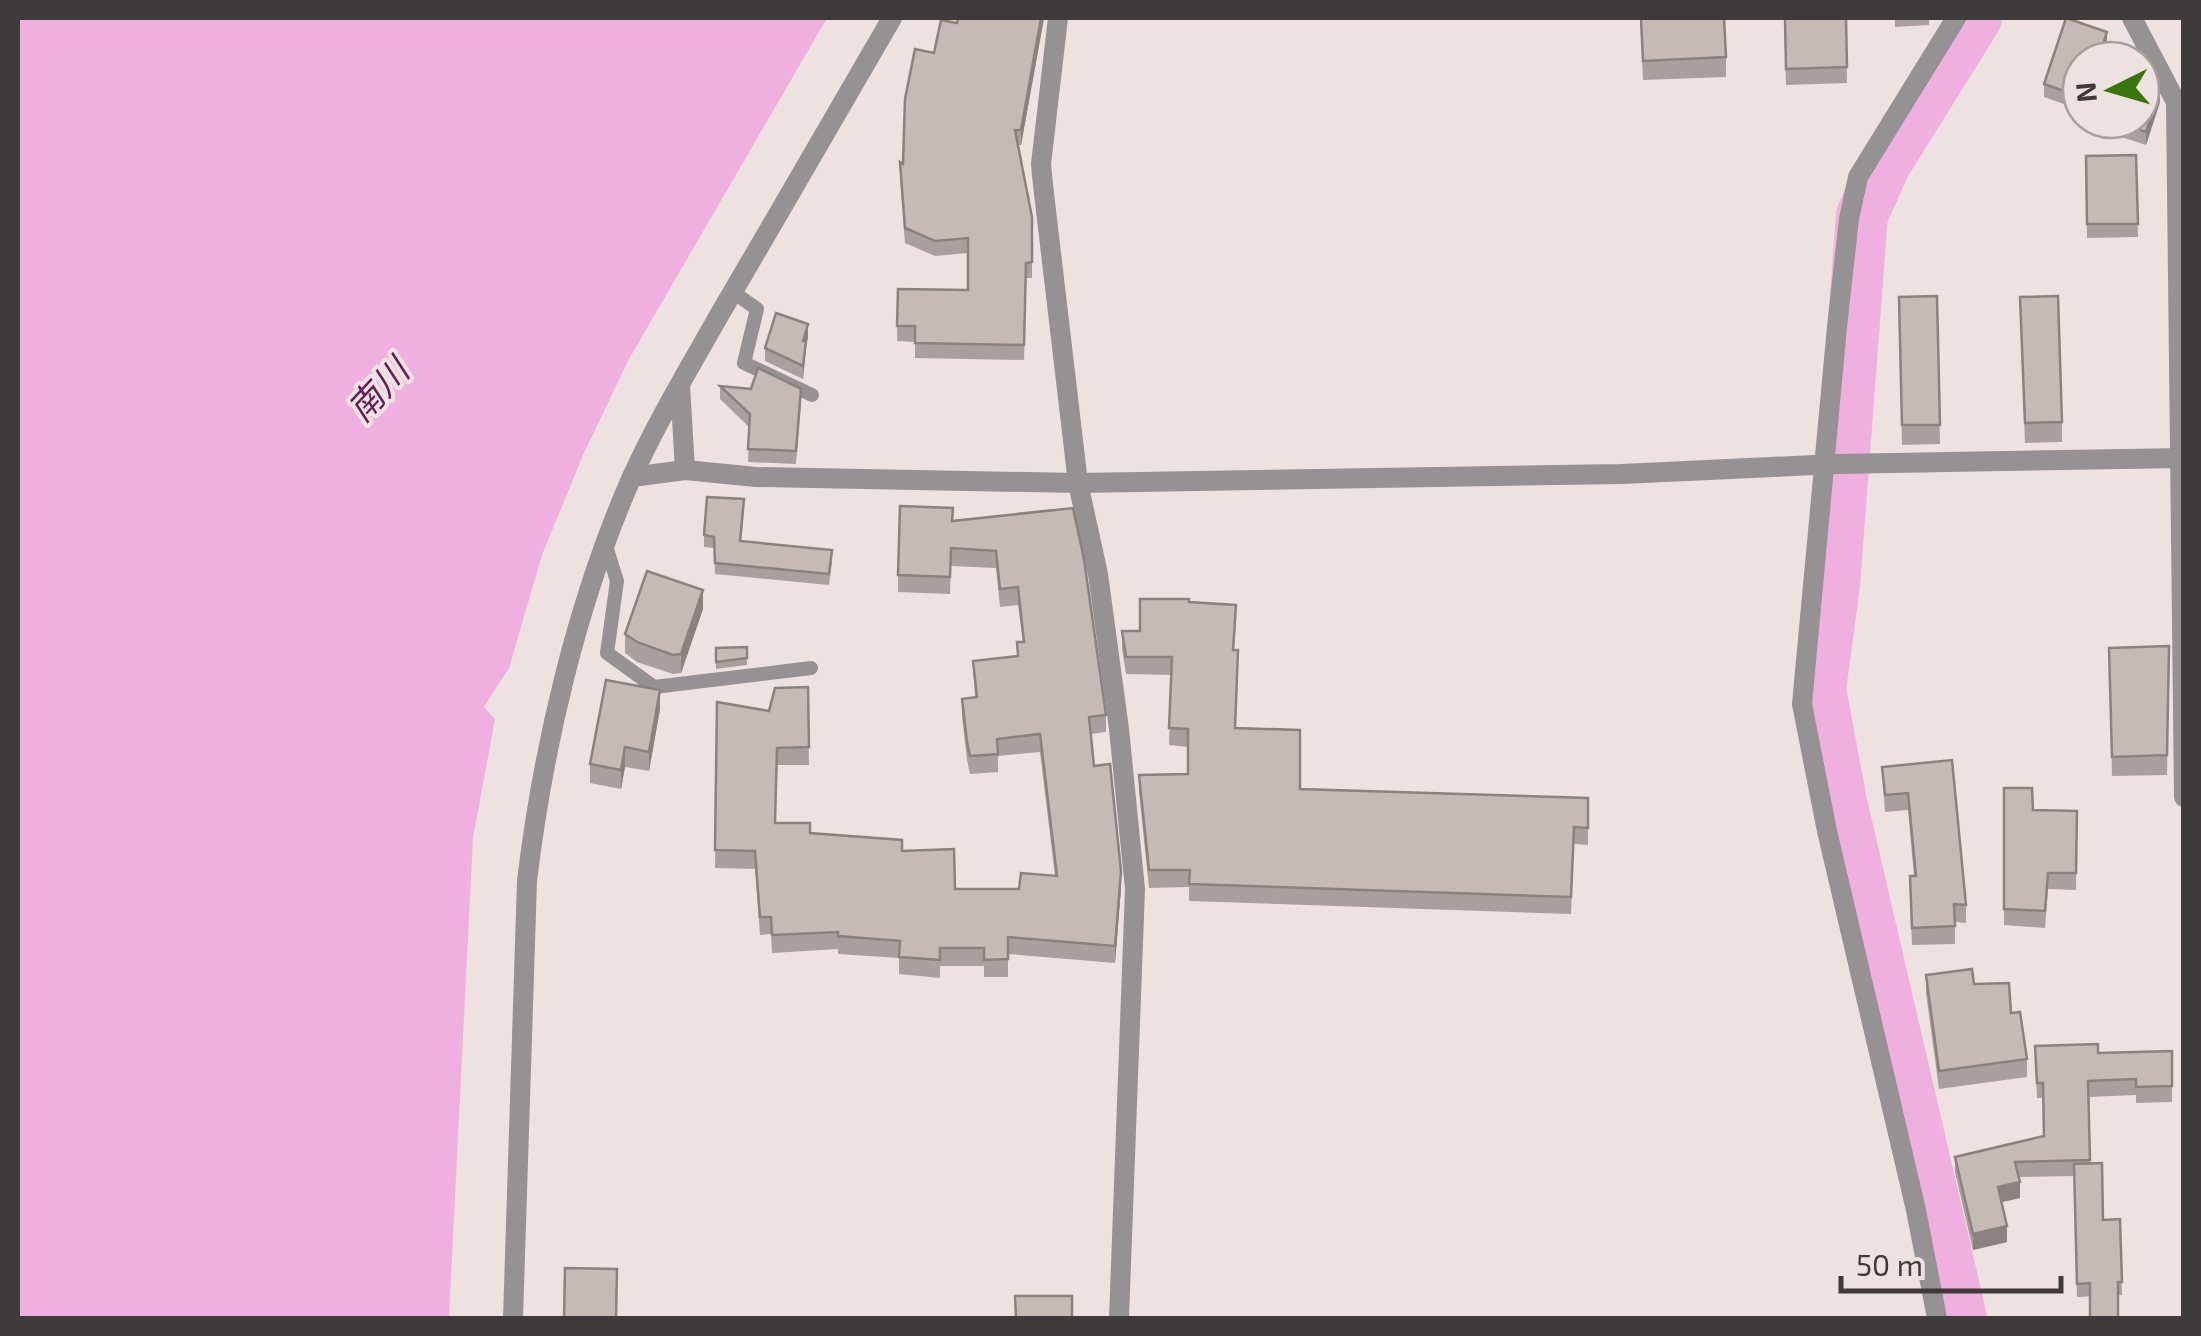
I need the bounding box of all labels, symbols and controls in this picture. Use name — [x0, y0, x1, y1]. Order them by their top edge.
north arrow — [2061, 40, 2161, 140]
text: N — [2067, 81, 2103, 104]
water label: 南川 — [338, 346, 419, 429]
scale bar — [1841, 1231, 2061, 1293]
text: 50 m — [1856, 1246, 1923, 1282]

